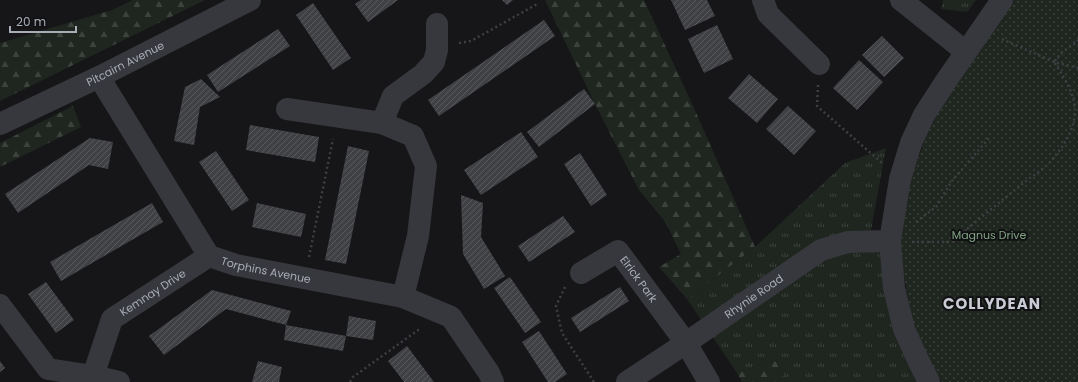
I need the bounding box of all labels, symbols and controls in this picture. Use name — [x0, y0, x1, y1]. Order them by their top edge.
scale bar — [10, 8, 76, 34]
text: 20 m — [16, 13, 46, 30]
street label: Pitcairn Avenue — [84, 37, 167, 90]
park label: Magnus Drive — [952, 227, 1027, 243]
street label: Torphins Avenue — [219, 253, 312, 287]
street label: Elrick Park — [616, 253, 661, 306]
street label: Kemnay Drive — [117, 265, 189, 320]
street label: Rhynie Road — [721, 270, 786, 322]
district label: COLLYDEAN — [943, 293, 1041, 314]

